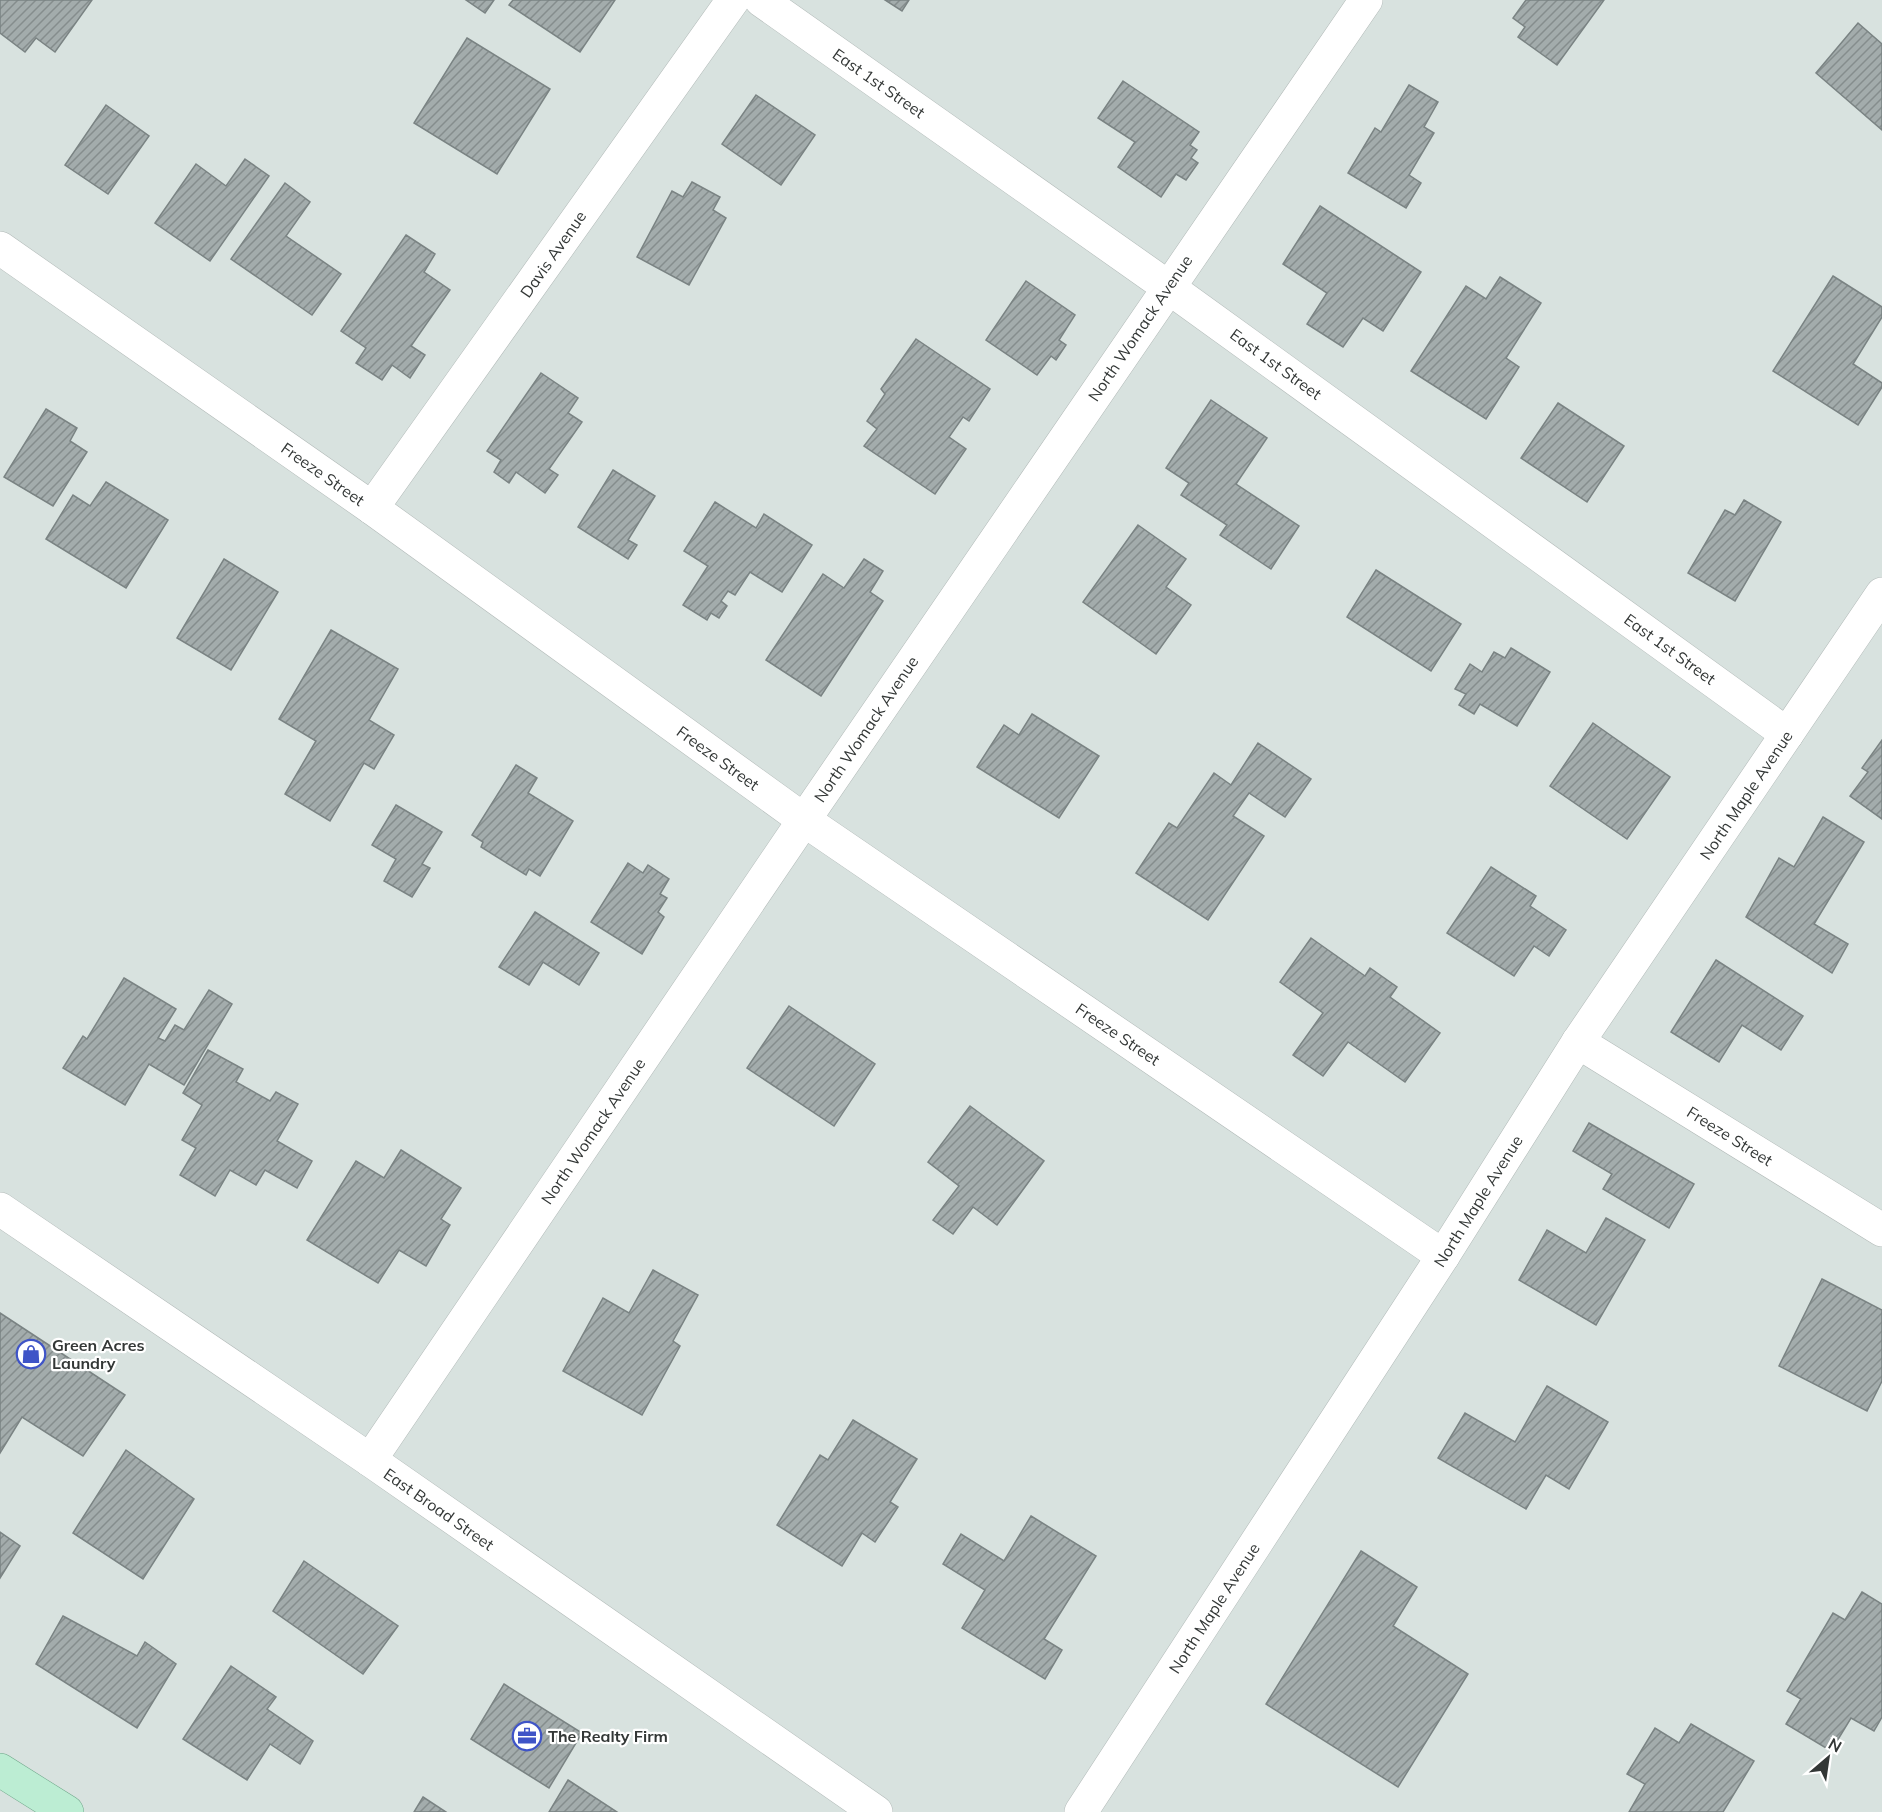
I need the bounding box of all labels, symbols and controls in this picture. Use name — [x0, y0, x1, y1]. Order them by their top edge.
street label: East 1st Street — [829, 44, 929, 122]
street label: Davis Avenue — [516, 207, 590, 301]
street label: North Womack Avenue — [1084, 251, 1196, 405]
street label: East 1st Street — [1226, 324, 1326, 404]
street label: Freeze Street — [277, 438, 369, 510]
street label: East 1st Street — [1620, 609, 1720, 689]
street label: North Womack Avenue — [810, 652, 922, 806]
street label: Freeze Street — [673, 721, 764, 795]
street label: North Maple Avenue — [1695, 726, 1797, 864]
street label: Freeze Street — [1072, 999, 1164, 1070]
street label: North Womack Avenue — [537, 1054, 649, 1208]
street label: Freeze Street — [1683, 1102, 1777, 1170]
street label: North Maple Avenue — [1429, 1131, 1527, 1271]
place label: Green Acres Laundry — [52, 1335, 145, 1373]
shop icon: Green Acres Laundry — [15, 1338, 47, 1370]
street label: East Broad Street — [380, 1464, 498, 1555]
street label: North Maple Avenue — [1164, 1539, 1264, 1677]
office icon: The Realty Firm — [511, 1720, 543, 1752]
place label: The Realty Firm — [548, 1726, 668, 1746]
north arrow — [1798, 1728, 1858, 1788]
text: N — [1825, 1733, 1845, 1757]

